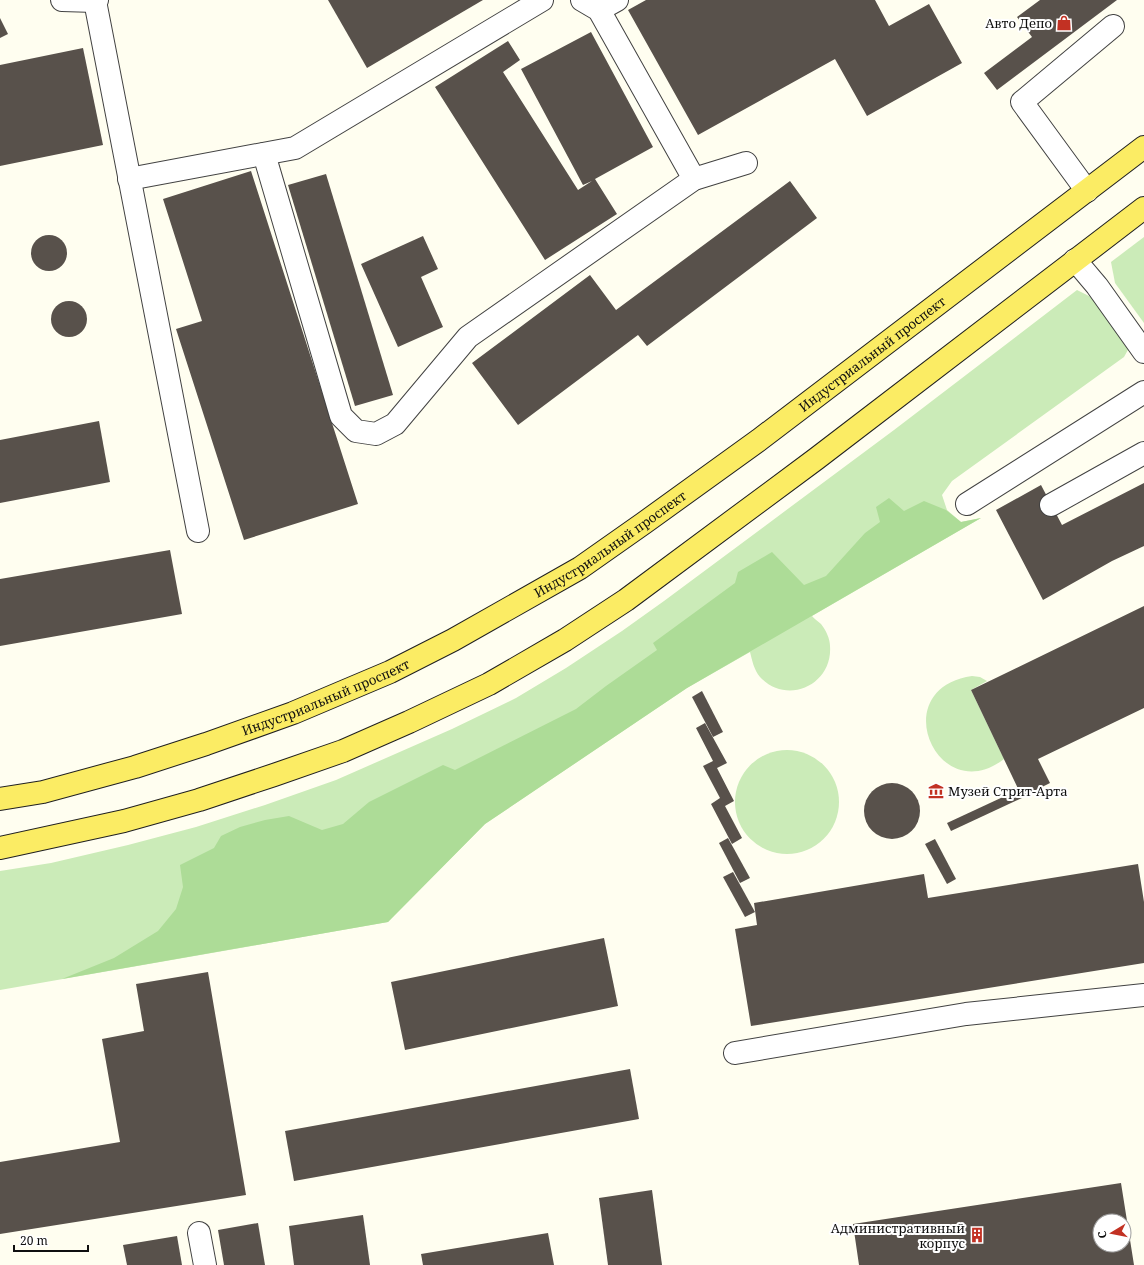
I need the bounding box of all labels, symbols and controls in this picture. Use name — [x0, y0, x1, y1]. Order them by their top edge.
place label: Авто Депо — [985, 14, 1052, 32]
shop icon: Авто Депо — [1055, 14, 1073, 32]
street label: Индустриальный проспект — [795, 292, 949, 416]
street label: Индустриальный проспект — [530, 486, 690, 601]
street label: Индустриальный проспект — [239, 655, 413, 740]
museum icon: Музей Стрит-Арта — [927, 782, 945, 800]
place label: Музей Стрит-Арта — [948, 782, 1068, 800]
north arrow — [1092, 1213, 1132, 1253]
place label: Административный корпус — [831, 1219, 965, 1252]
building icon: Административный корпус — [968, 1226, 986, 1244]
scale bar — [14, 1227, 88, 1253]
text: С — [1094, 1230, 1110, 1240]
text: 20 m — [20, 1232, 48, 1249]

